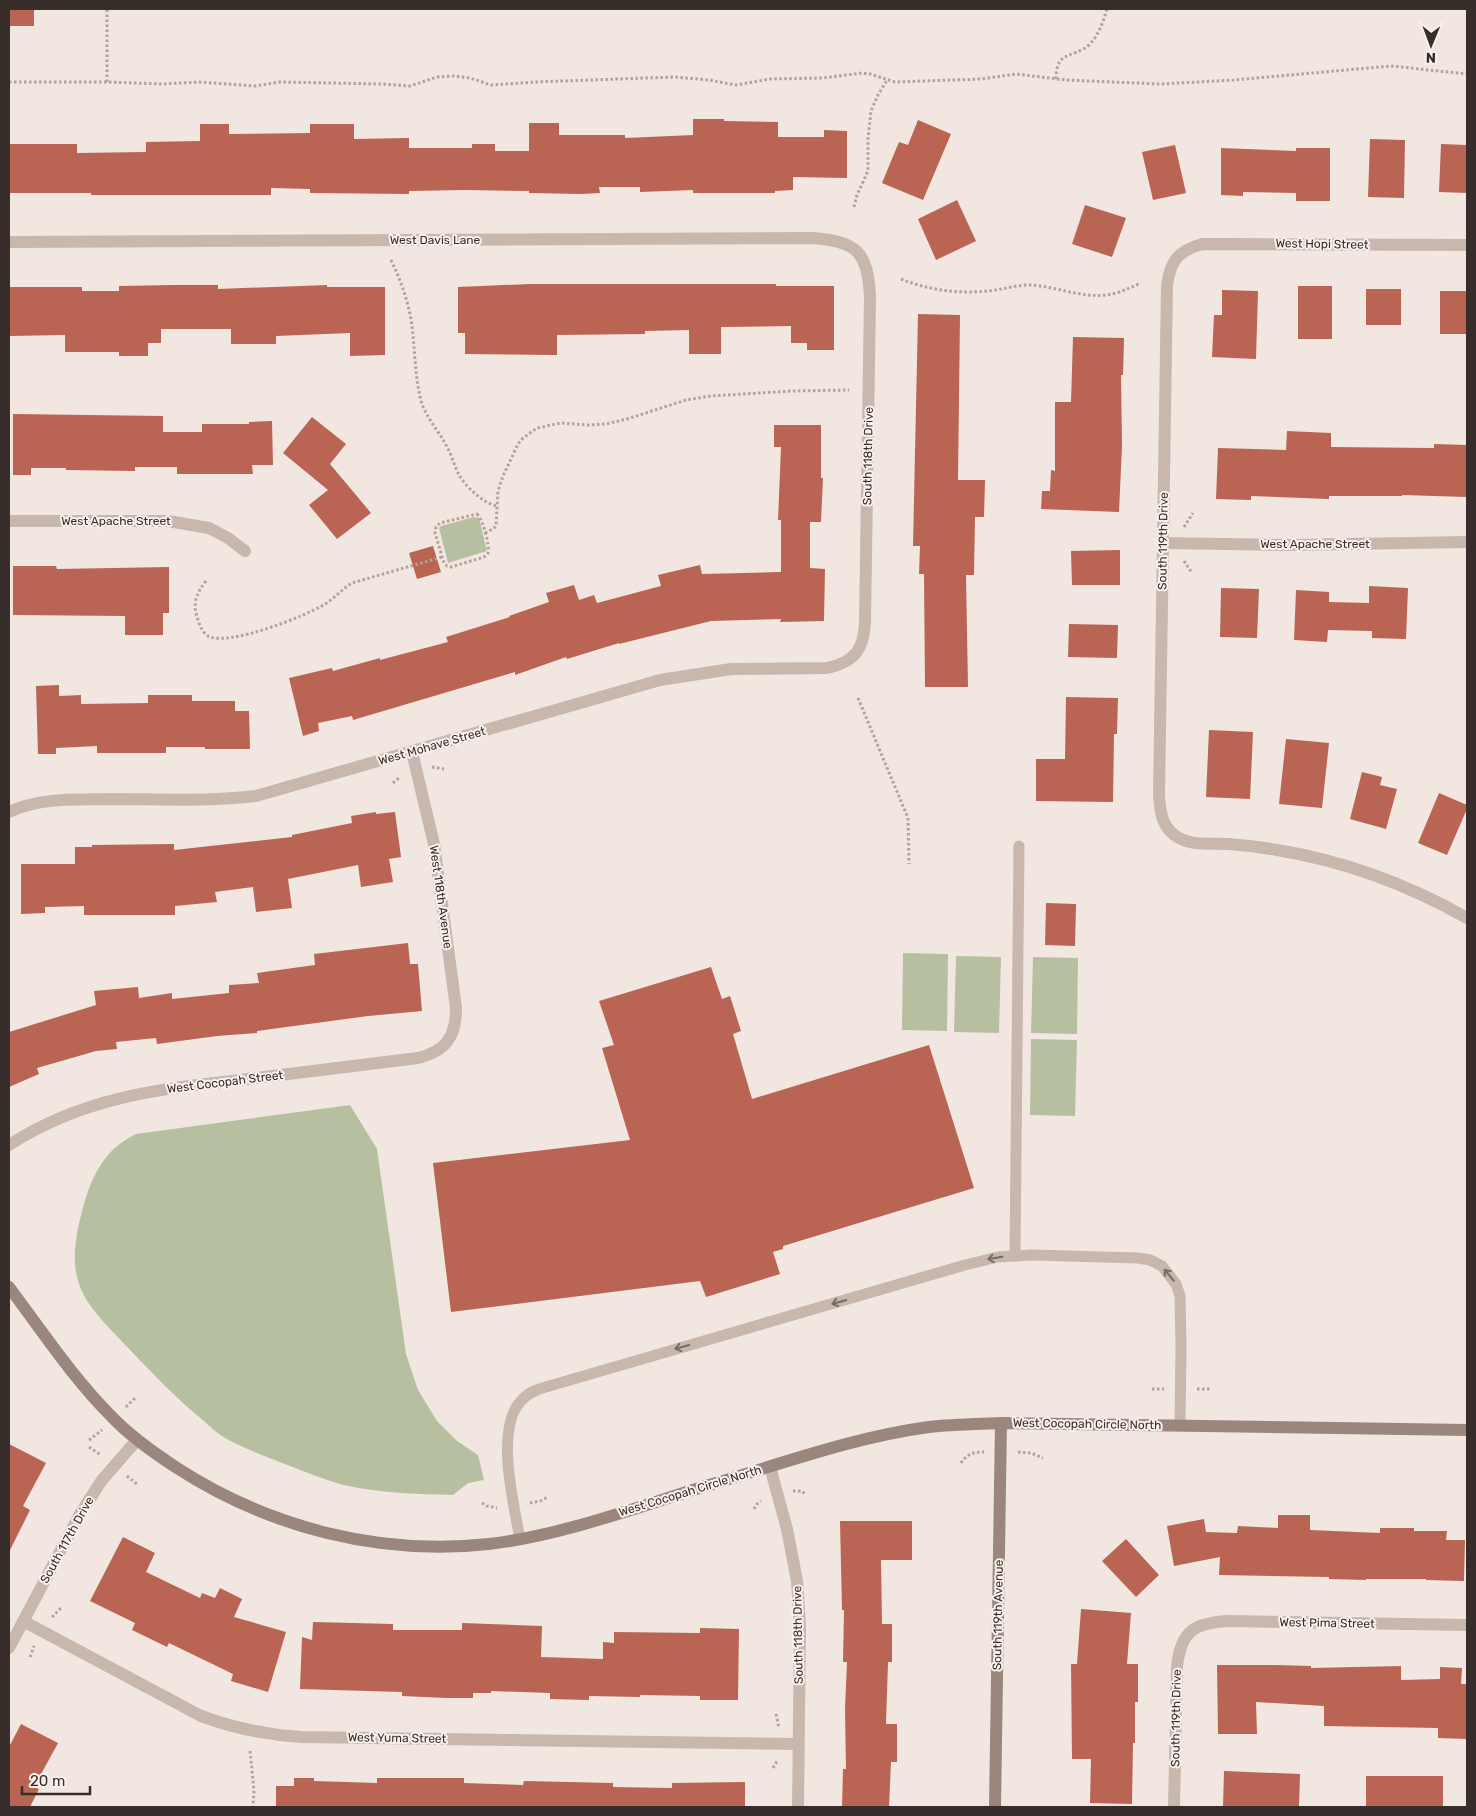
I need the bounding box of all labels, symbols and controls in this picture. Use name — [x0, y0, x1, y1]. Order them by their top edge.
north arrow — [1406, 20, 1456, 70]
text: N — [1426, 49, 1436, 66]
street label: West Davis Lane — [390, 233, 481, 247]
street label: West Hopi Street — [1275, 236, 1369, 252]
street label: South 118th Drive — [860, 406, 876, 505]
street label: South 119th Drive — [1155, 492, 1171, 590]
street label: West Apache Street — [61, 514, 171, 528]
street label: West Apache Street — [1260, 537, 1370, 551]
street label: West Mohave Street — [377, 724, 487, 768]
street label: West 118th Avenue — [427, 844, 455, 950]
street label: West Cocopah Street — [166, 1068, 284, 1096]
one-way arrow — [988, 1254, 1004, 1264]
one-way arrow — [1164, 1269, 1175, 1282]
one-way arrow — [831, 1297, 847, 1307]
one-way arrow — [675, 1342, 691, 1352]
street label: West Cocopah Circle North — [1013, 1416, 1161, 1432]
street label: West Cocopah Circle North — [617, 1463, 763, 1519]
street label: South 117th Drive — [37, 1494, 97, 1586]
street label: South 119th Avenue — [990, 1559, 1006, 1670]
street label: South 118th Drive — [790, 1585, 806, 1684]
street label: West Pima Street — [1279, 1615, 1375, 1631]
street label: South 119th Drive — [1168, 1669, 1184, 1767]
street label: West Yuma Street — [348, 1730, 447, 1746]
scale bar — [22, 1764, 90, 1796]
text: 20 m — [30, 1772, 65, 1790]

